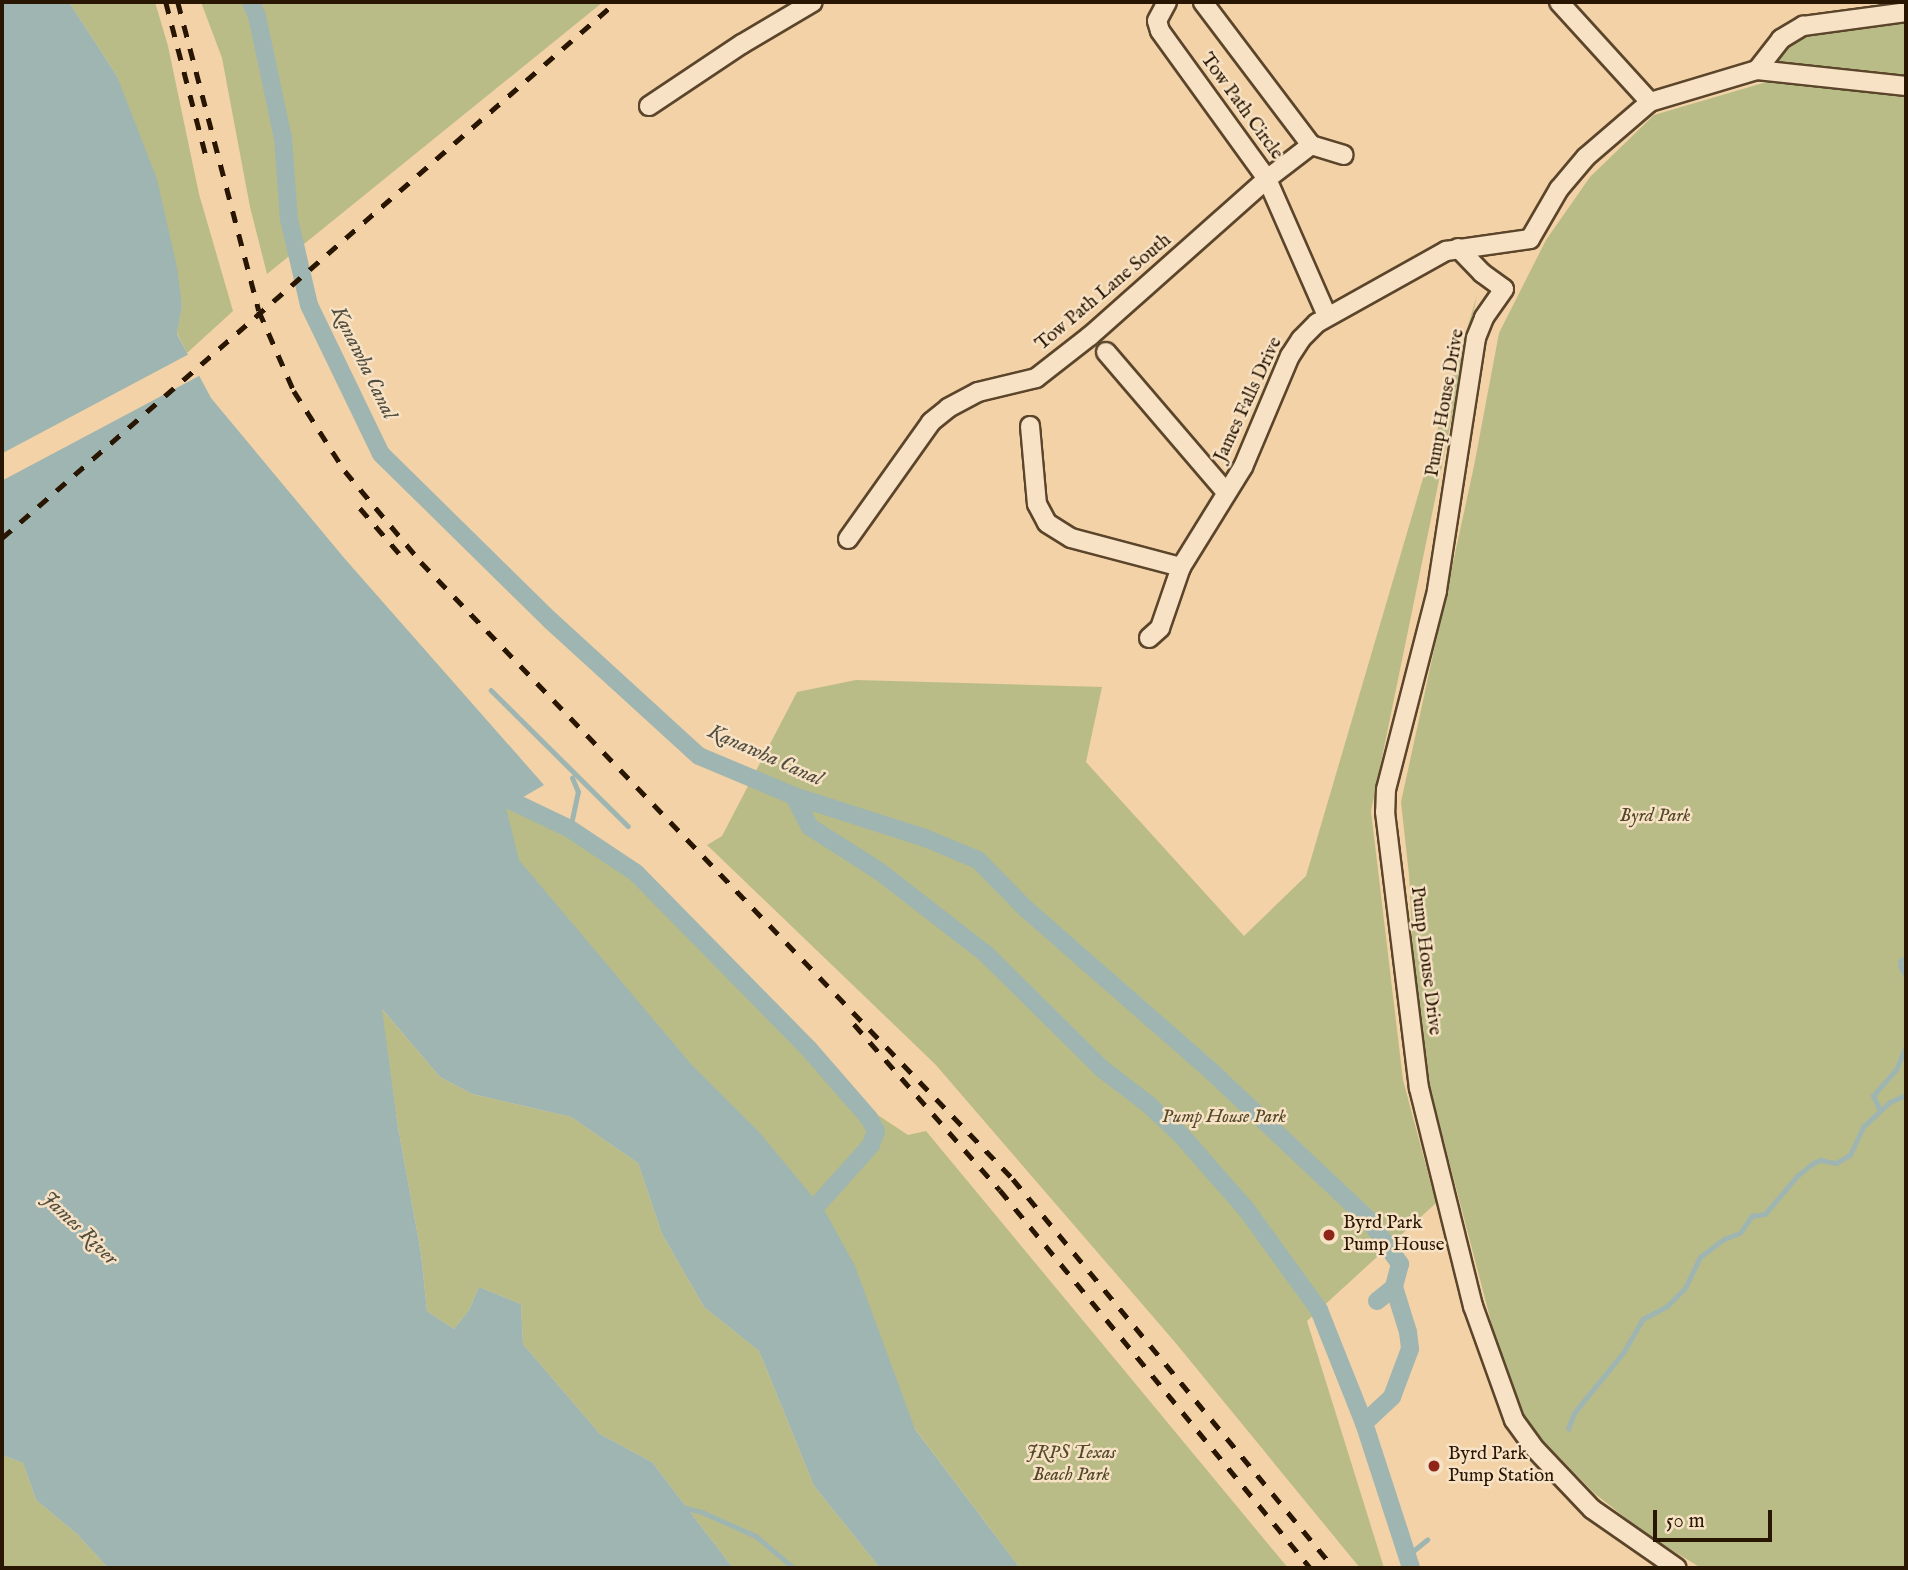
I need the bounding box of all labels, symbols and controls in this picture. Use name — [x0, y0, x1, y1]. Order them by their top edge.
street label: Tow Path Circle — [1195, 49, 1287, 165]
street label: Tow Path Lane South — [1032, 230, 1176, 356]
water label: Kanawha Canal — [325, 302, 401, 424]
street label: Pump House Drive — [1422, 327, 1470, 479]
street label: James Falls Drive — [1210, 334, 1288, 466]
water label: Kanawha Canal — [704, 720, 826, 792]
park label: Byrd Park — [1620, 806, 1690, 828]
street label: Pump House Drive — [1405, 885, 1445, 1037]
park label: Pump House Park — [1162, 1107, 1286, 1129]
water label: James River — [36, 1187, 122, 1271]
place label: Byrd Park Pump House — [1343, 1213, 1444, 1257]
marker: Byrd Park Pump House — [1321, 1227, 1337, 1243]
park label: JRPS Texas Beach Park — [1026, 1443, 1116, 1487]
place label: Byrd Park Pump Station — [1448, 1444, 1554, 1488]
marker: Byrd Park Pump Station — [1426, 1458, 1442, 1474]
scale bar — [1656, 1496, 1775, 1540]
text: 50 m — [1666, 1508, 1705, 1535]

